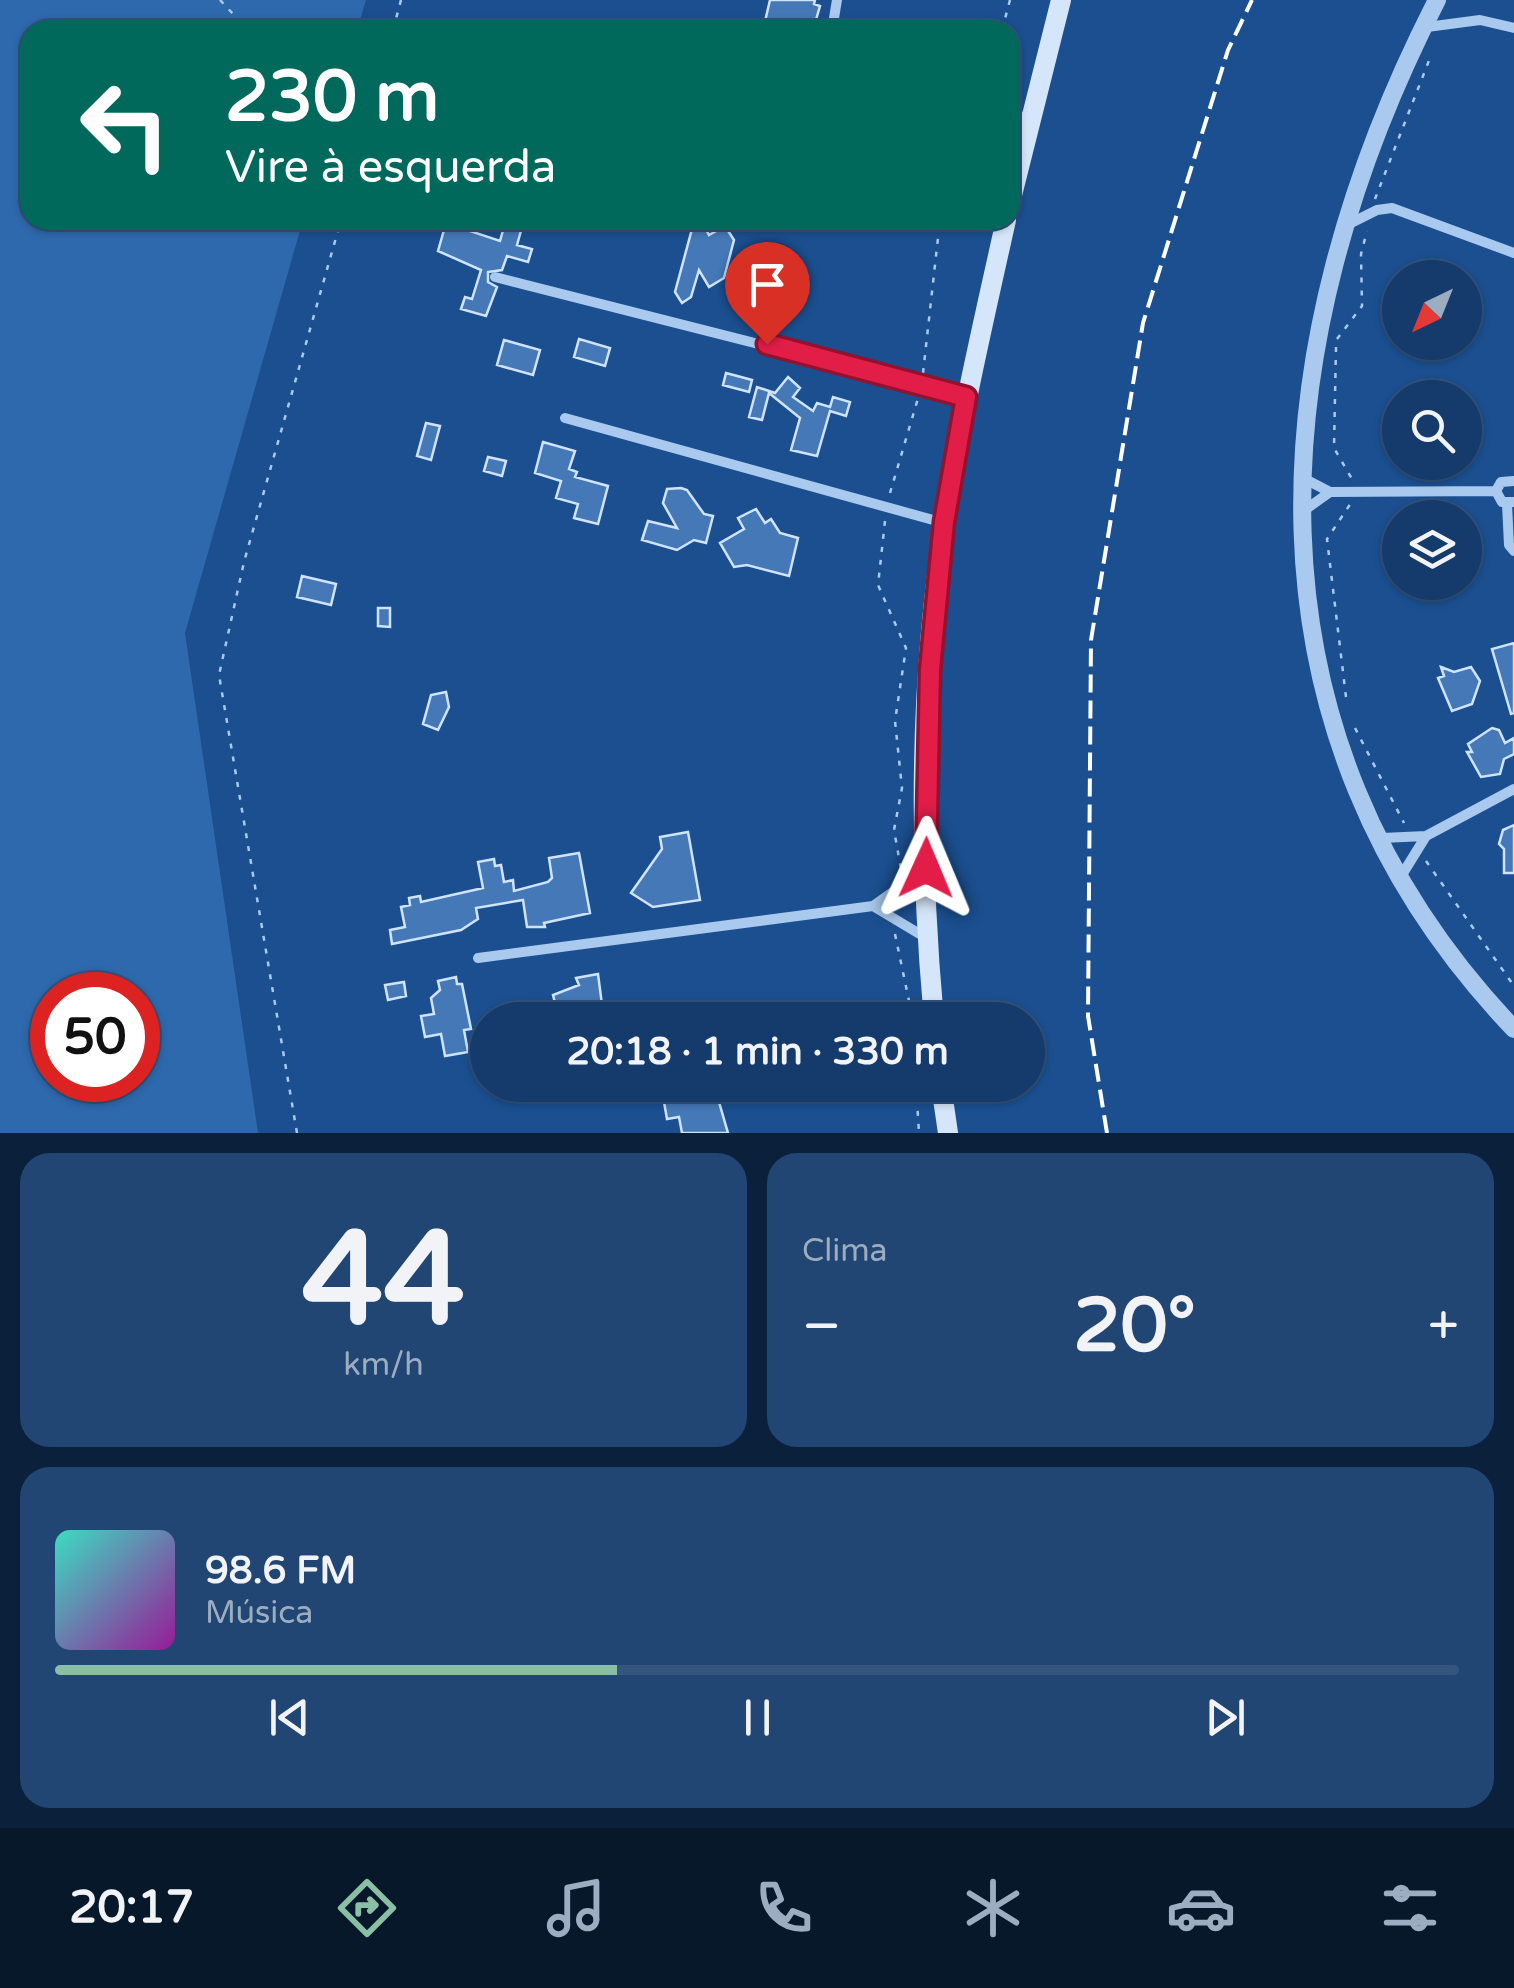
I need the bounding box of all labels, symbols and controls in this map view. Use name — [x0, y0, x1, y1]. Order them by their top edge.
text: 230 m — [225, 56, 439, 140]
icon: left — [60, 60, 190, 190]
text: Vire à esquerda — [225, 141, 556, 195]
pin — [725, 242, 810, 345]
icon: arrive — [740, 257, 795, 312]
north arrow — [1382, 260, 1482, 360]
map controls — [1382, 260, 1482, 600]
button: search — [1382, 380, 1482, 480]
button: layers — [1382, 500, 1482, 600]
position arrow — [874, 816, 978, 920]
speed limit sign: 50 — [30, 972, 160, 1102]
text: 20:18 · 1 min · 330 m — [566, 1029, 949, 1075]
text: 44 — [302, 1203, 465, 1359]
text: Clima — [802, 1232, 888, 1270]
text: 20° — [1073, 1281, 1196, 1371]
text: − — [802, 1294, 841, 1360]
text: + — [1428, 1294, 1459, 1360]
text: km/h — [343, 1346, 424, 1384]
text: 98.6 FM — [205, 1548, 356, 1594]
text: Música — [205, 1594, 313, 1632]
icon: previous — [262, 1690, 317, 1745]
icon: pause — [730, 1690, 785, 1745]
icon: next — [1198, 1690, 1253, 1745]
icon: directions — [332, 1873, 402, 1943]
icon: music — [541, 1873, 611, 1943]
icon: phone — [749, 1873, 819, 1943]
icon: climate — [958, 1873, 1028, 1943]
icon: car — [1166, 1873, 1236, 1943]
icon: filters — [1375, 1873, 1445, 1943]
text: 20:17 — [69, 1881, 194, 1935]

